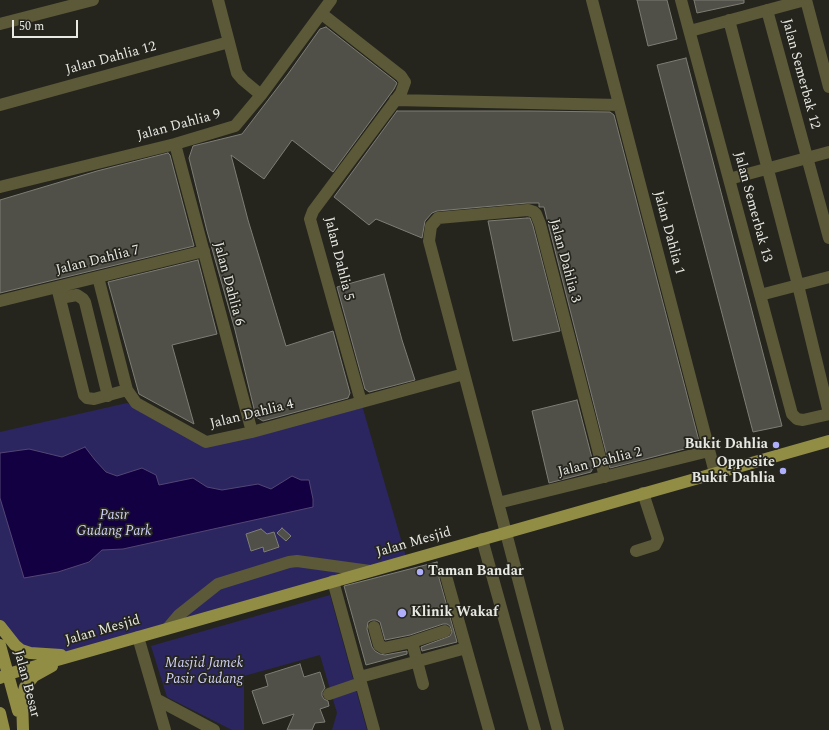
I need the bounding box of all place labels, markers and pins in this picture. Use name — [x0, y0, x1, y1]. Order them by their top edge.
place label: Bukit Dahlia — [684, 437, 768, 453]
marker: Bukit Dahlia — [771, 440, 781, 450]
place label: Opposite Bukit Dahlia — [691, 455, 775, 488]
marker: Opposite Bukit Dahlia — [778, 466, 788, 476]
place label: Taman Bandar — [428, 564, 524, 580]
marker: Taman Bandar — [415, 567, 425, 577]
place label: Klinik Wakaf — [411, 605, 498, 621]
marker: Klinik Wakaf — [396, 607, 408, 619]

